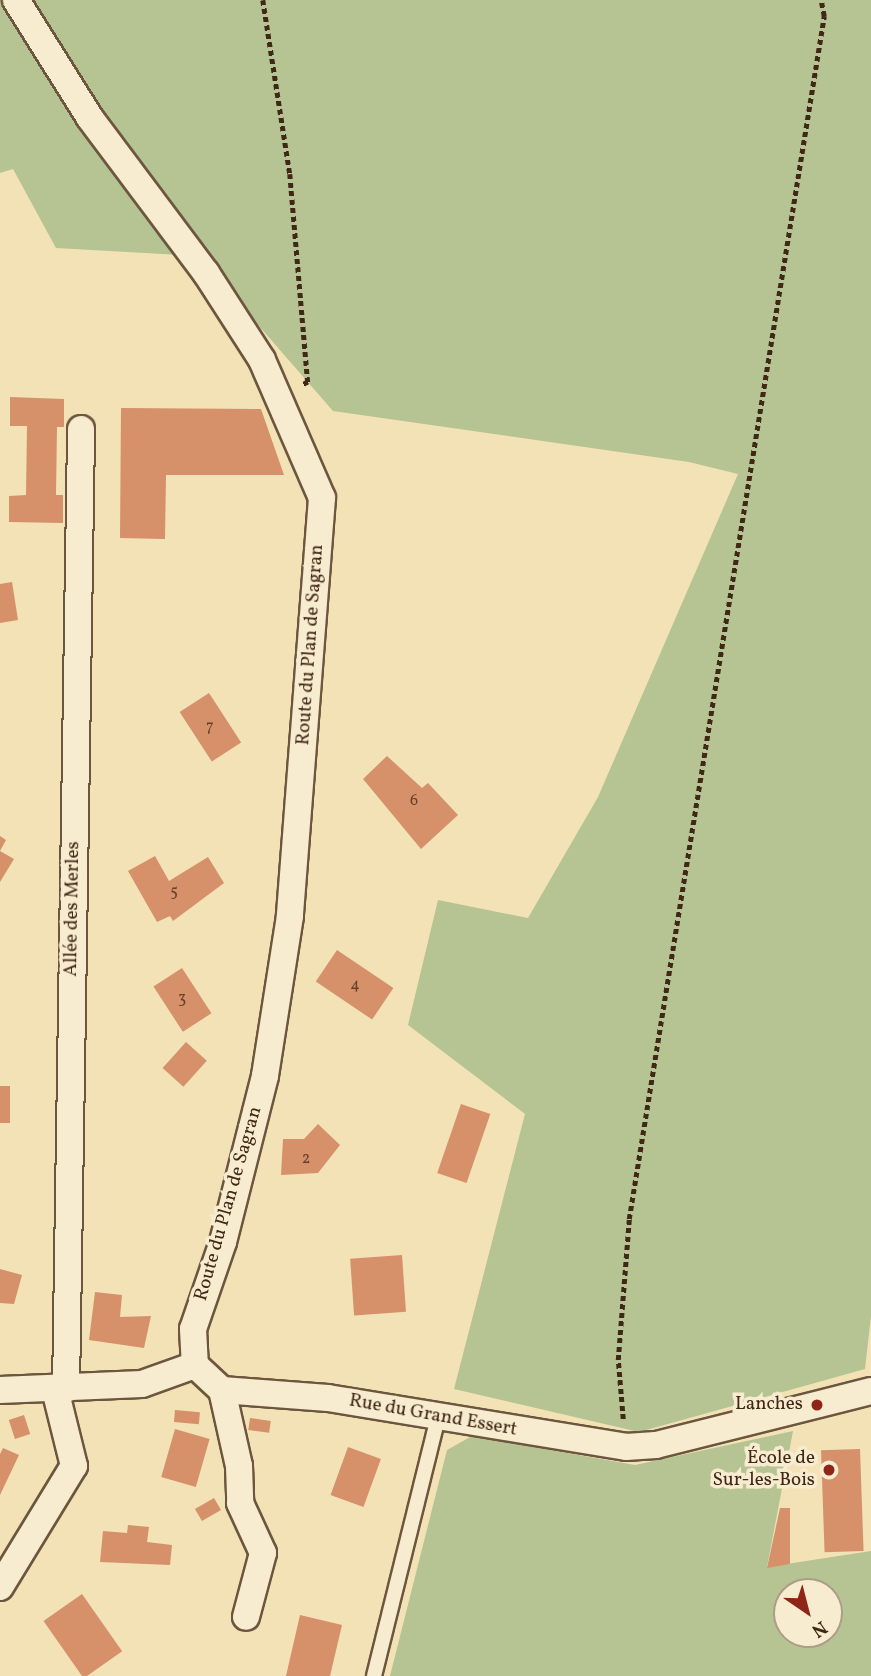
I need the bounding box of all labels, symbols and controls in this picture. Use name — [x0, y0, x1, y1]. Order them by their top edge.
street label: Route du Plan de Sagran — [293, 544, 329, 746]
house number: 7 — [206, 717, 214, 737]
house number: 6 — [410, 791, 418, 811]
street label: Allée des Merles — [60, 841, 86, 977]
house number: 5 — [170, 882, 178, 902]
house number: 4 — [350, 975, 360, 995]
house number: 3 — [178, 989, 186, 1009]
street label: Route du Plan de Sagran — [190, 1104, 268, 1304]
house number: 2 — [302, 1149, 310, 1169]
street label: Rue du Grand Essert — [347, 1390, 519, 1442]
place label: Lanches — [735, 1394, 803, 1416]
marker: Lanches — [809, 1397, 825, 1413]
place label: École de Sur-les-Bois — [712, 1448, 815, 1492]
marker: École de Sur-les-Bois — [821, 1462, 837, 1478]
north arrow — [773, 1578, 843, 1648]
text: N — [806, 1614, 832, 1643]

